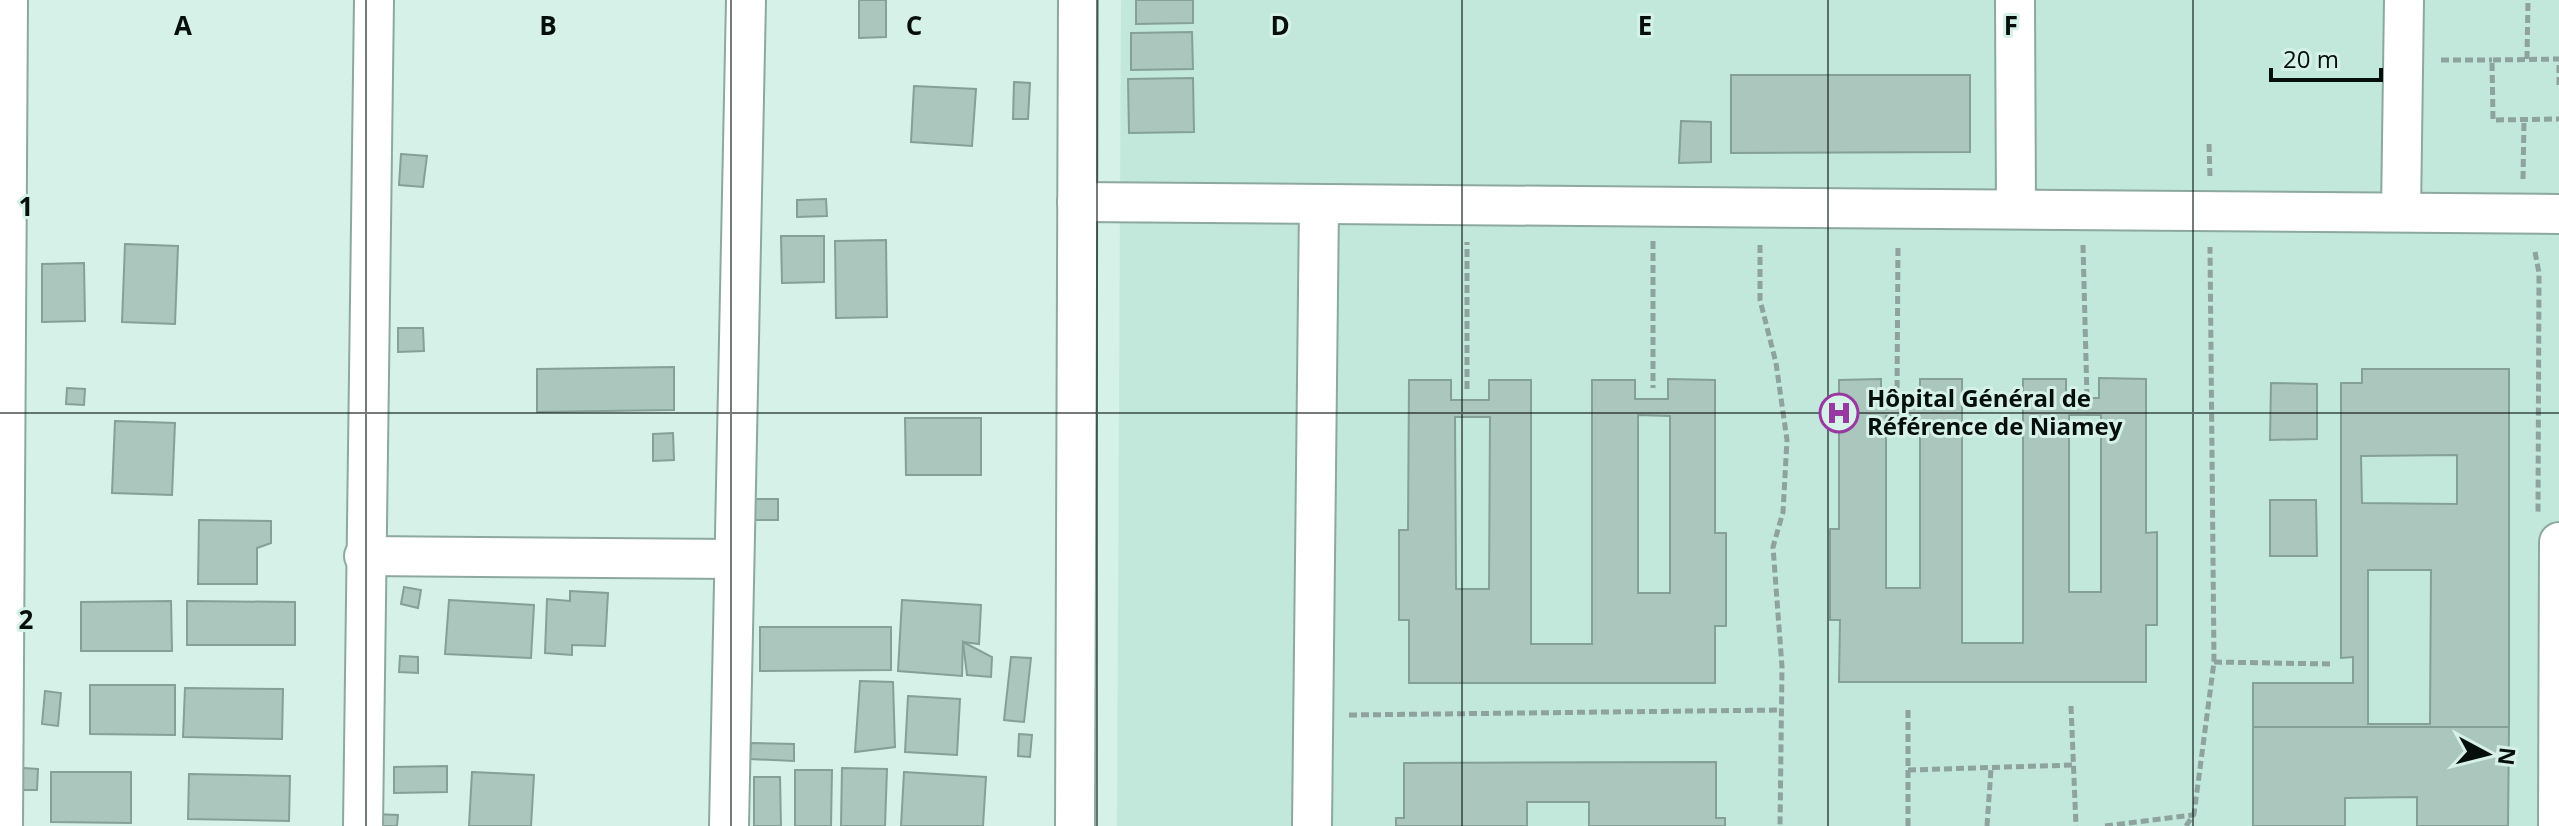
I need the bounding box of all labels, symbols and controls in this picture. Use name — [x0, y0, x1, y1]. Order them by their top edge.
text: A — [174, 7, 192, 43]
text: B — [539, 7, 557, 43]
text: C — [906, 7, 922, 43]
text: D — [1270, 7, 1290, 43]
text: E — [1638, 7, 1652, 43]
text: F — [2004, 7, 2018, 43]
scale bar — [2271, 32, 2381, 82]
text: 20 m — [2283, 42, 2339, 75]
text: 1 — [19, 188, 33, 224]
place label: Hôpital Général de Référence de Niamey — [1867, 381, 2123, 442]
hospital icon: Hôpital Général de Référence de Niamey — [1818, 392, 1860, 434]
text: 2 — [19, 601, 34, 637]
north arrow — [2447, 714, 2527, 794]
text: N — [2492, 746, 2524, 767]

